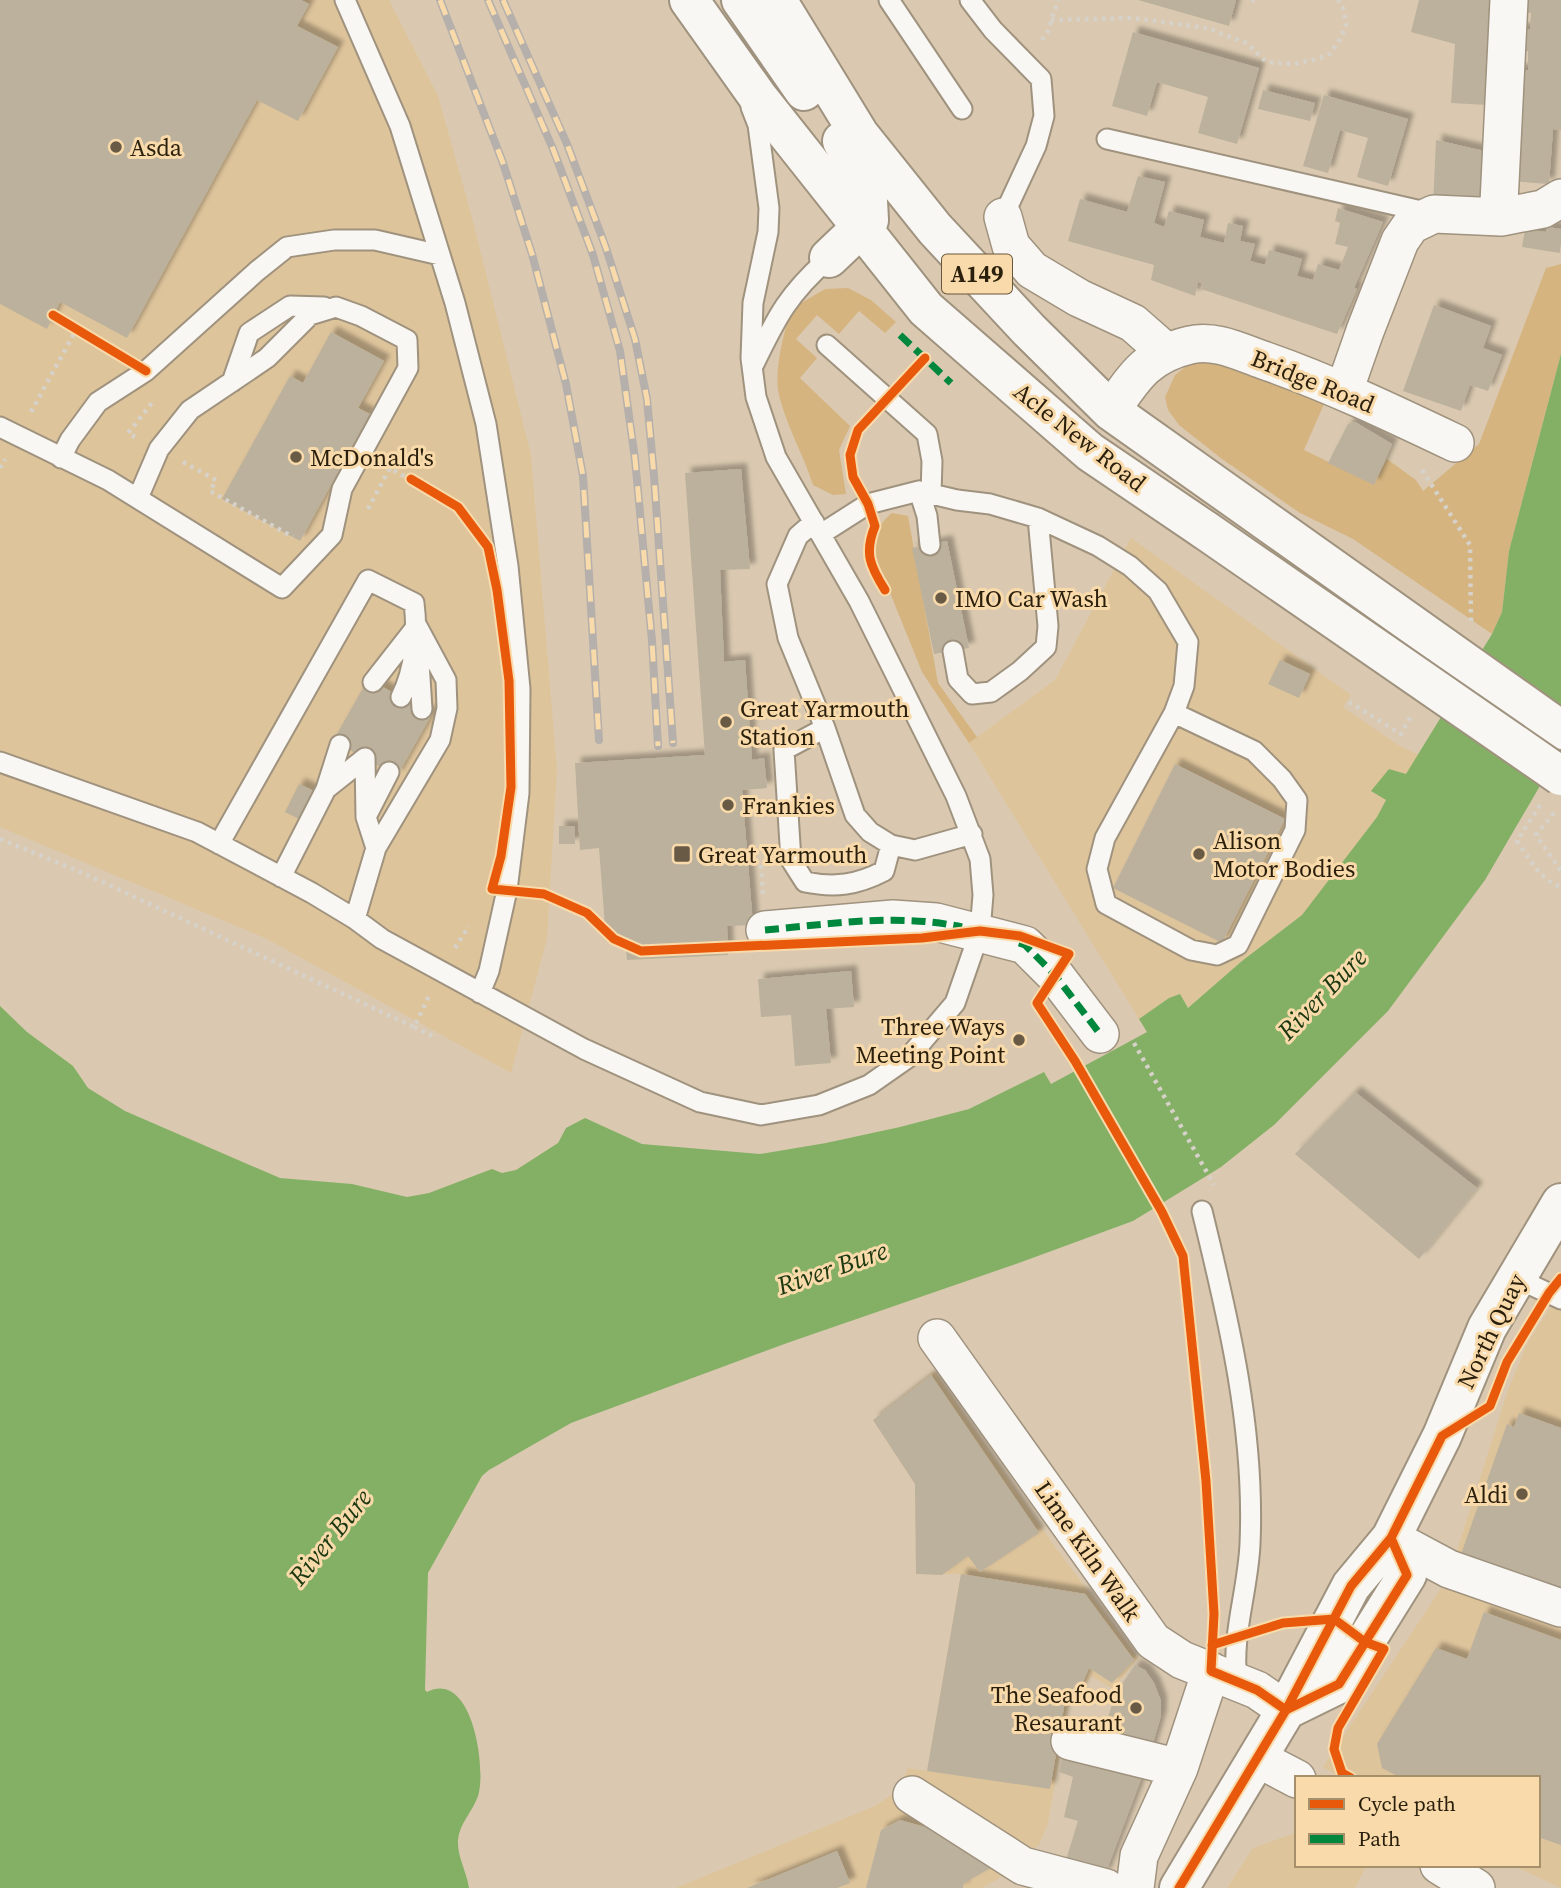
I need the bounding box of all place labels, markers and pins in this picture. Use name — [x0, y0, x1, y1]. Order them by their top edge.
place label: Asda — [130, 131, 183, 164]
marker: Asda — [108, 139, 124, 155]
place label: McDonald's — [310, 441, 434, 474]
marker: McDonald's — [288, 449, 304, 465]
place label: IMO Car Wash — [955, 582, 1108, 615]
marker: IMO Car Wash — [933, 590, 949, 606]
place label: Great Yarmouth Station — [740, 692, 909, 753]
marker: Great Yarmouth Station — [718, 714, 734, 730]
place label: Frankies — [742, 789, 835, 822]
marker: Frankies — [720, 797, 736, 813]
place label: Alison Motor Bodies — [1213, 824, 1356, 885]
place label: Great Yarmouth — [698, 838, 867, 871]
marker: Great Yarmouth — [672, 844, 692, 864]
marker: Alison Motor Bodies — [1191, 846, 1207, 862]
place label: Three Ways Meeting Point — [856, 1010, 1005, 1071]
marker: Three Ways Meeting Point — [1011, 1032, 1027, 1048]
place label: Aldi — [1464, 1478, 1508, 1511]
marker: Aldi — [1514, 1486, 1530, 1502]
place label: The Seafood Resaurant — [991, 1678, 1122, 1739]
marker: The Seafood Resaurant — [1128, 1700, 1144, 1716]

